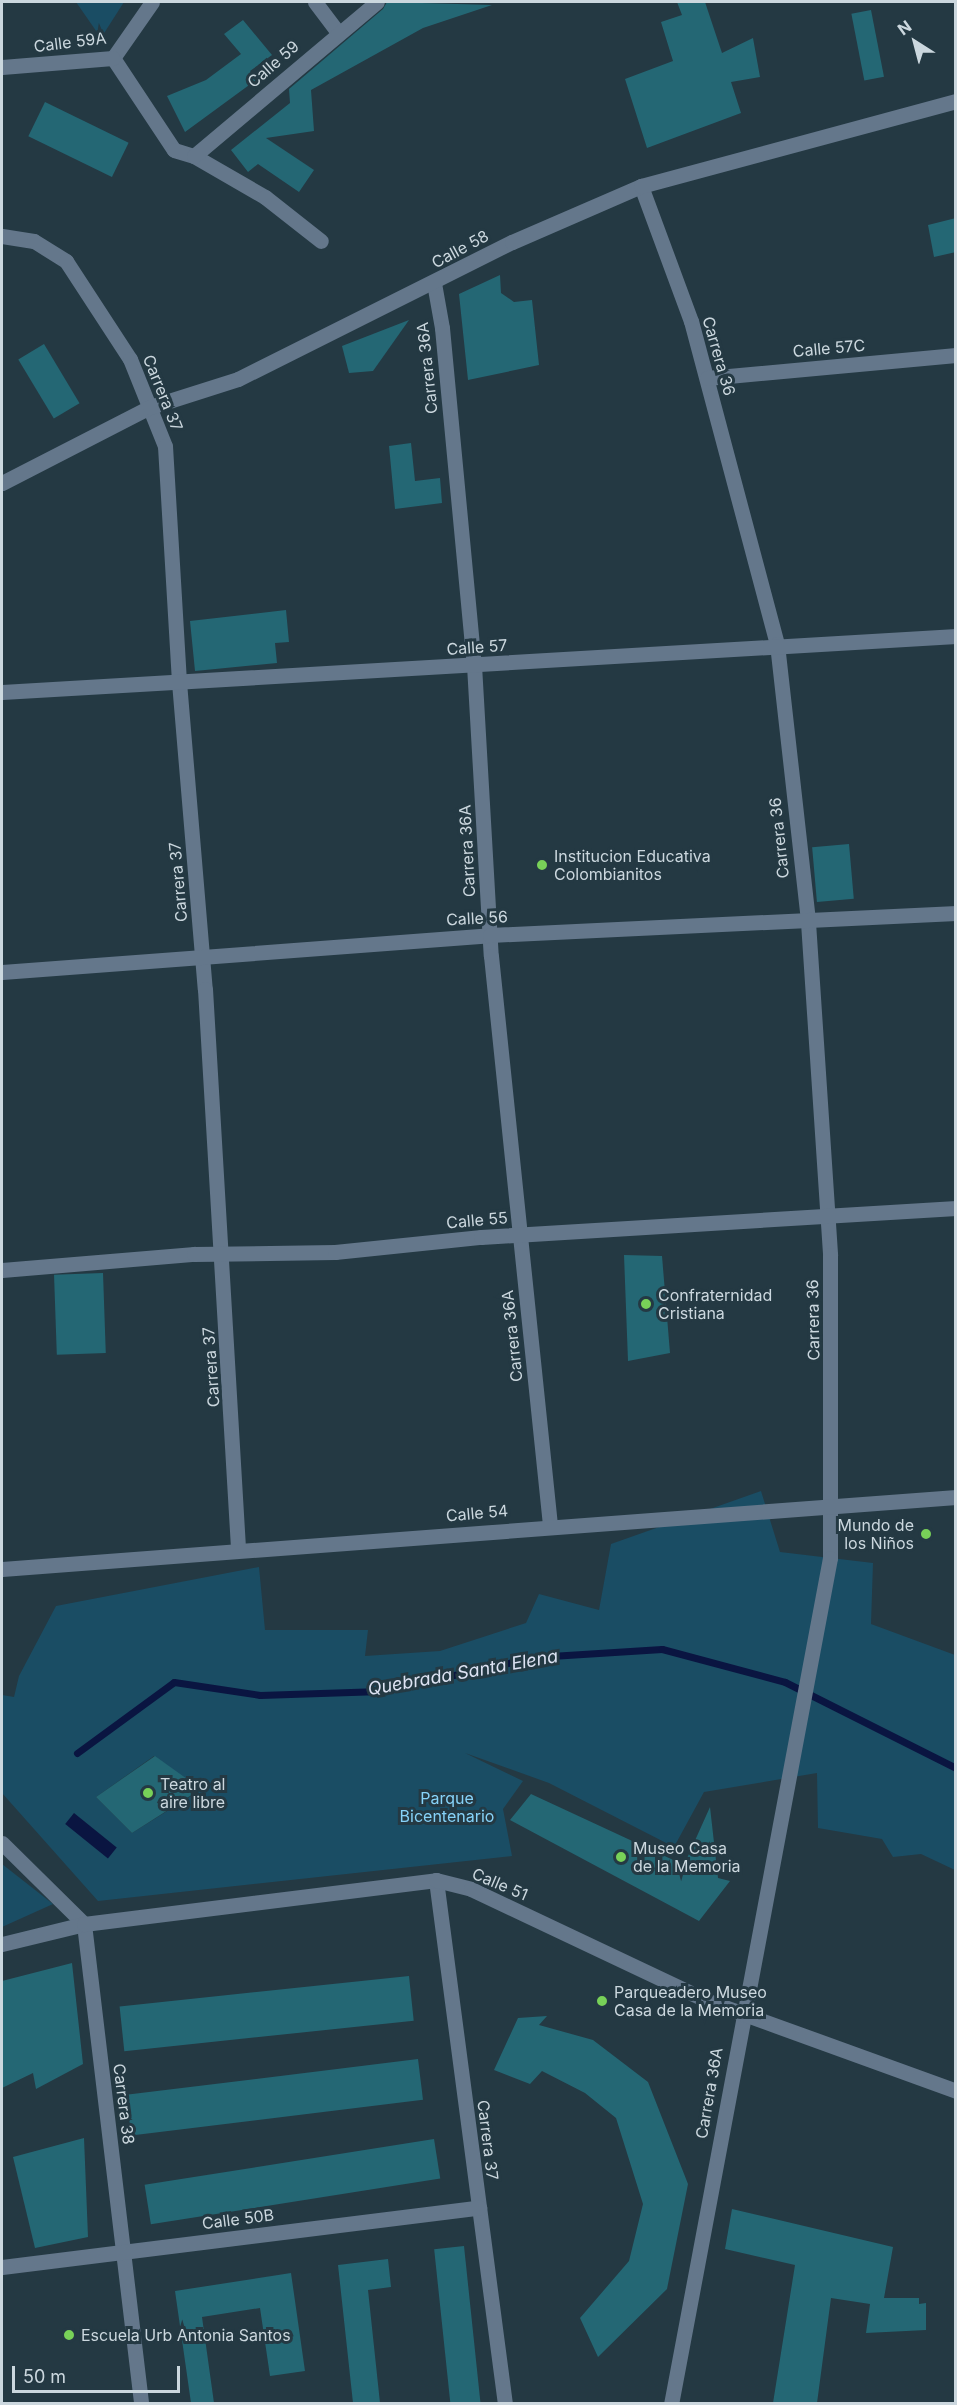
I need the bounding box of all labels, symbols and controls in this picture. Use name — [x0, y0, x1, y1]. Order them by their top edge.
north arrow — [885, 12, 945, 72]
text: N — [894, 16, 915, 39]
street label: Calle 59A — [33, 28, 107, 56]
street label: Calle 59 — [243, 36, 303, 92]
street label: Calle 58 — [428, 226, 492, 272]
street label: Carrera 36 — [699, 314, 739, 398]
street label: Carrera 36A — [413, 321, 441, 415]
street label: Calle 57C — [792, 335, 866, 361]
street label: Carrera 37 — [139, 352, 187, 434]
street label: Calle 57 — [446, 635, 508, 659]
street label: Carrera 36 — [765, 797, 793, 879]
street label: Carrera 36A — [455, 804, 479, 898]
street label: Carrera 37 — [165, 841, 191, 923]
place label: Institucion Educativa Colombianitos — [554, 846, 711, 884]
marker: Institucion Educativa Colombianitos — [535, 858, 549, 872]
street label: Calle 56 — [446, 907, 508, 929]
street label: Calle 55 — [445, 1208, 509, 1232]
street label: Carrera 36 — [803, 1279, 823, 1361]
place label: Confraternidad Cristiana — [658, 1285, 772, 1323]
street label: Carrera 36A — [498, 1289, 526, 1383]
marker: Confraternidad Cristiana — [639, 1297, 653, 1311]
street label: Carrera 37 — [199, 1326, 223, 1408]
street label: Calle 54 — [445, 1501, 509, 1525]
place label: Mundo de los Niños — [838, 1515, 914, 1553]
marker: Mundo de los Niños — [919, 1527, 933, 1541]
water label: Quebrada Santa Elena — [366, 1646, 560, 1700]
place label: Teatro al aire libre — [160, 1774, 225, 1812]
marker: Teatro al aire libre — [141, 1786, 155, 1800]
park label: Parque Bicentenario — [400, 1788, 494, 1826]
place label: Museo Casa de la Memoria — [633, 1838, 741, 1876]
marker: Museo Casa de la Memoria — [614, 1850, 628, 1864]
street label: Calle 51 — [469, 1864, 531, 1904]
place label: Parqueadero Museo Casa de la Memoria — [614, 1982, 767, 2020]
marker: Parqueadero Museo Casa de la Memoria — [595, 1994, 609, 2008]
street label: Carrera 36A — [692, 2046, 726, 2140]
street label: Carrera 38 — [110, 2062, 138, 2146]
street label: Carrera 37 — [474, 2099, 502, 2181]
street label: Calle 50B — [201, 2205, 275, 2233]
place label: Escuela Urb Antonia Santos — [81, 2325, 291, 2345]
marker: Escuela Urb Antonia Santos — [62, 2328, 76, 2342]
scale bar — [15, 2354, 183, 2392]
text: 50 m — [23, 2366, 66, 2387]

